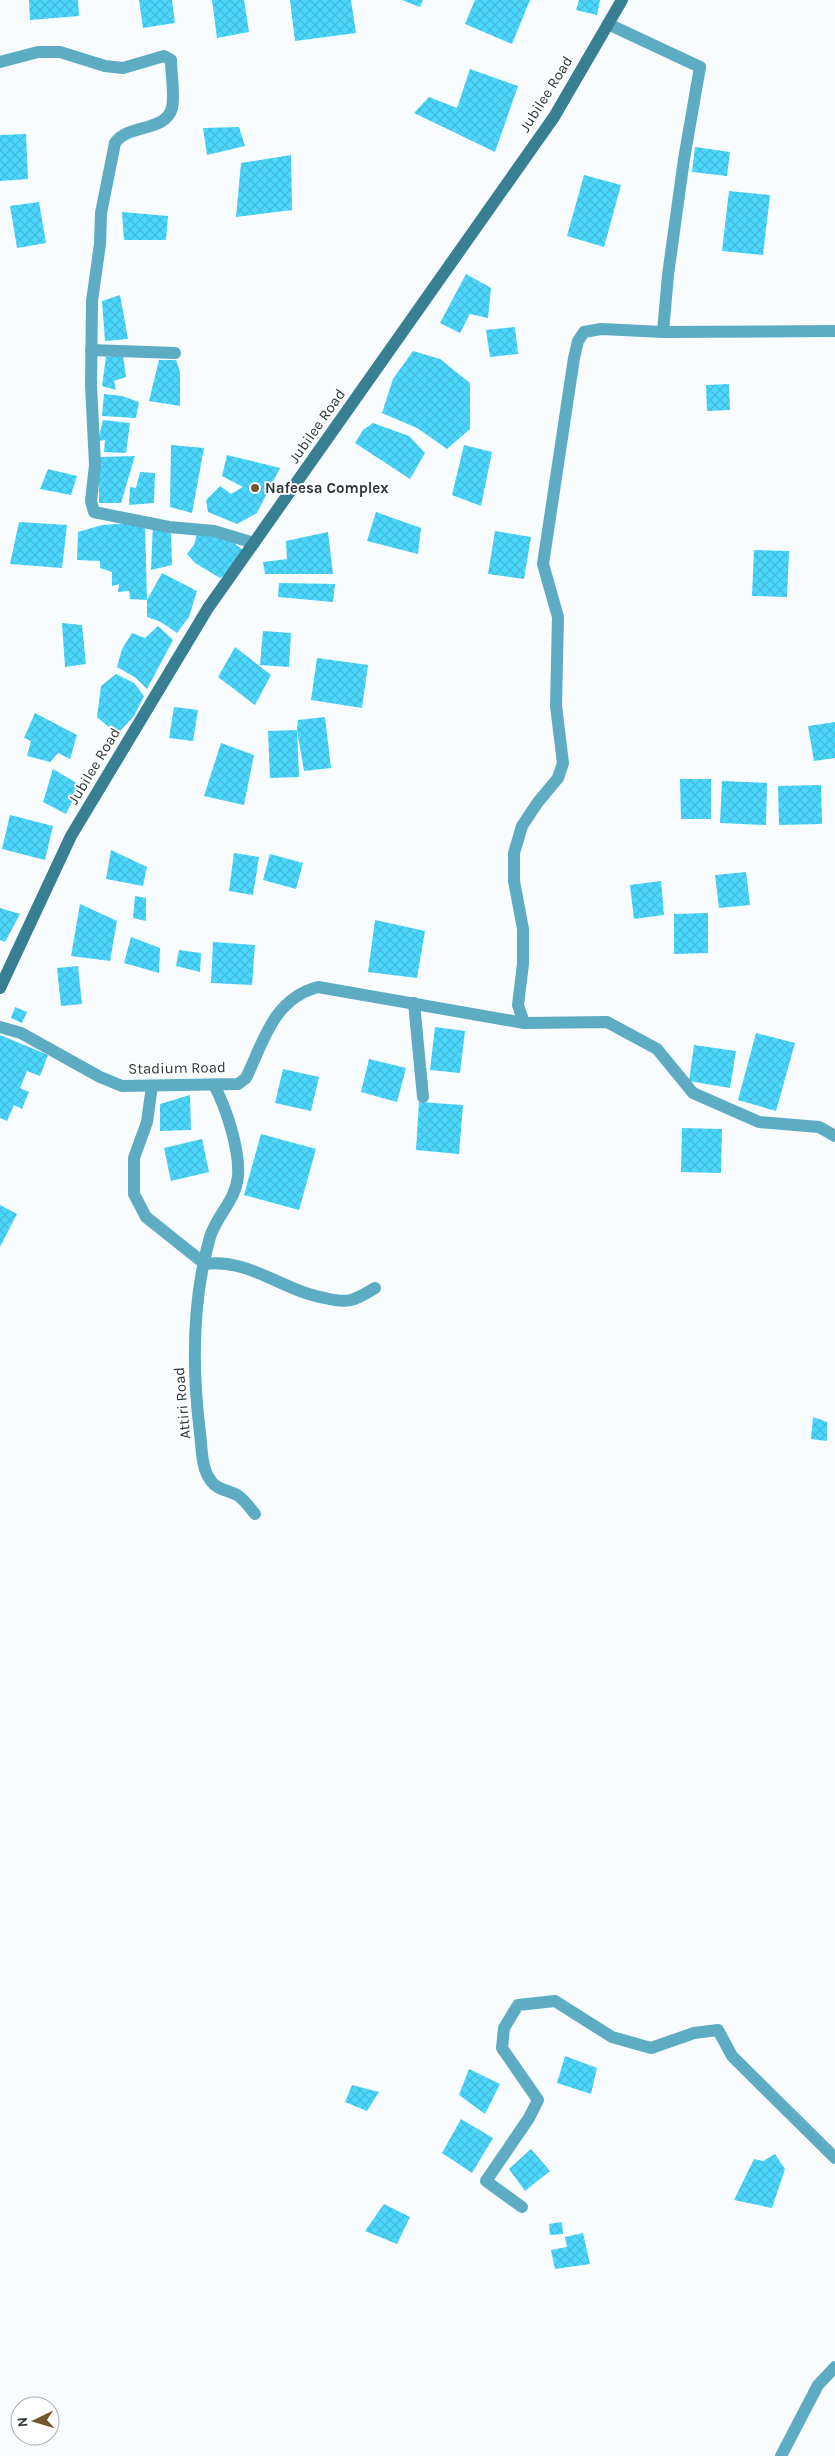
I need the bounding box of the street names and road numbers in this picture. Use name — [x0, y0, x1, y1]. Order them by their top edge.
street label: Jubilee Road — [516, 53, 576, 135]
street label: Jubilee Road — [285, 386, 349, 466]
street label: Jubilee Road — [64, 724, 124, 808]
street label: Stadium Road — [128, 1058, 226, 1078]
street label: Attiri Road — [170, 1366, 194, 1440]

